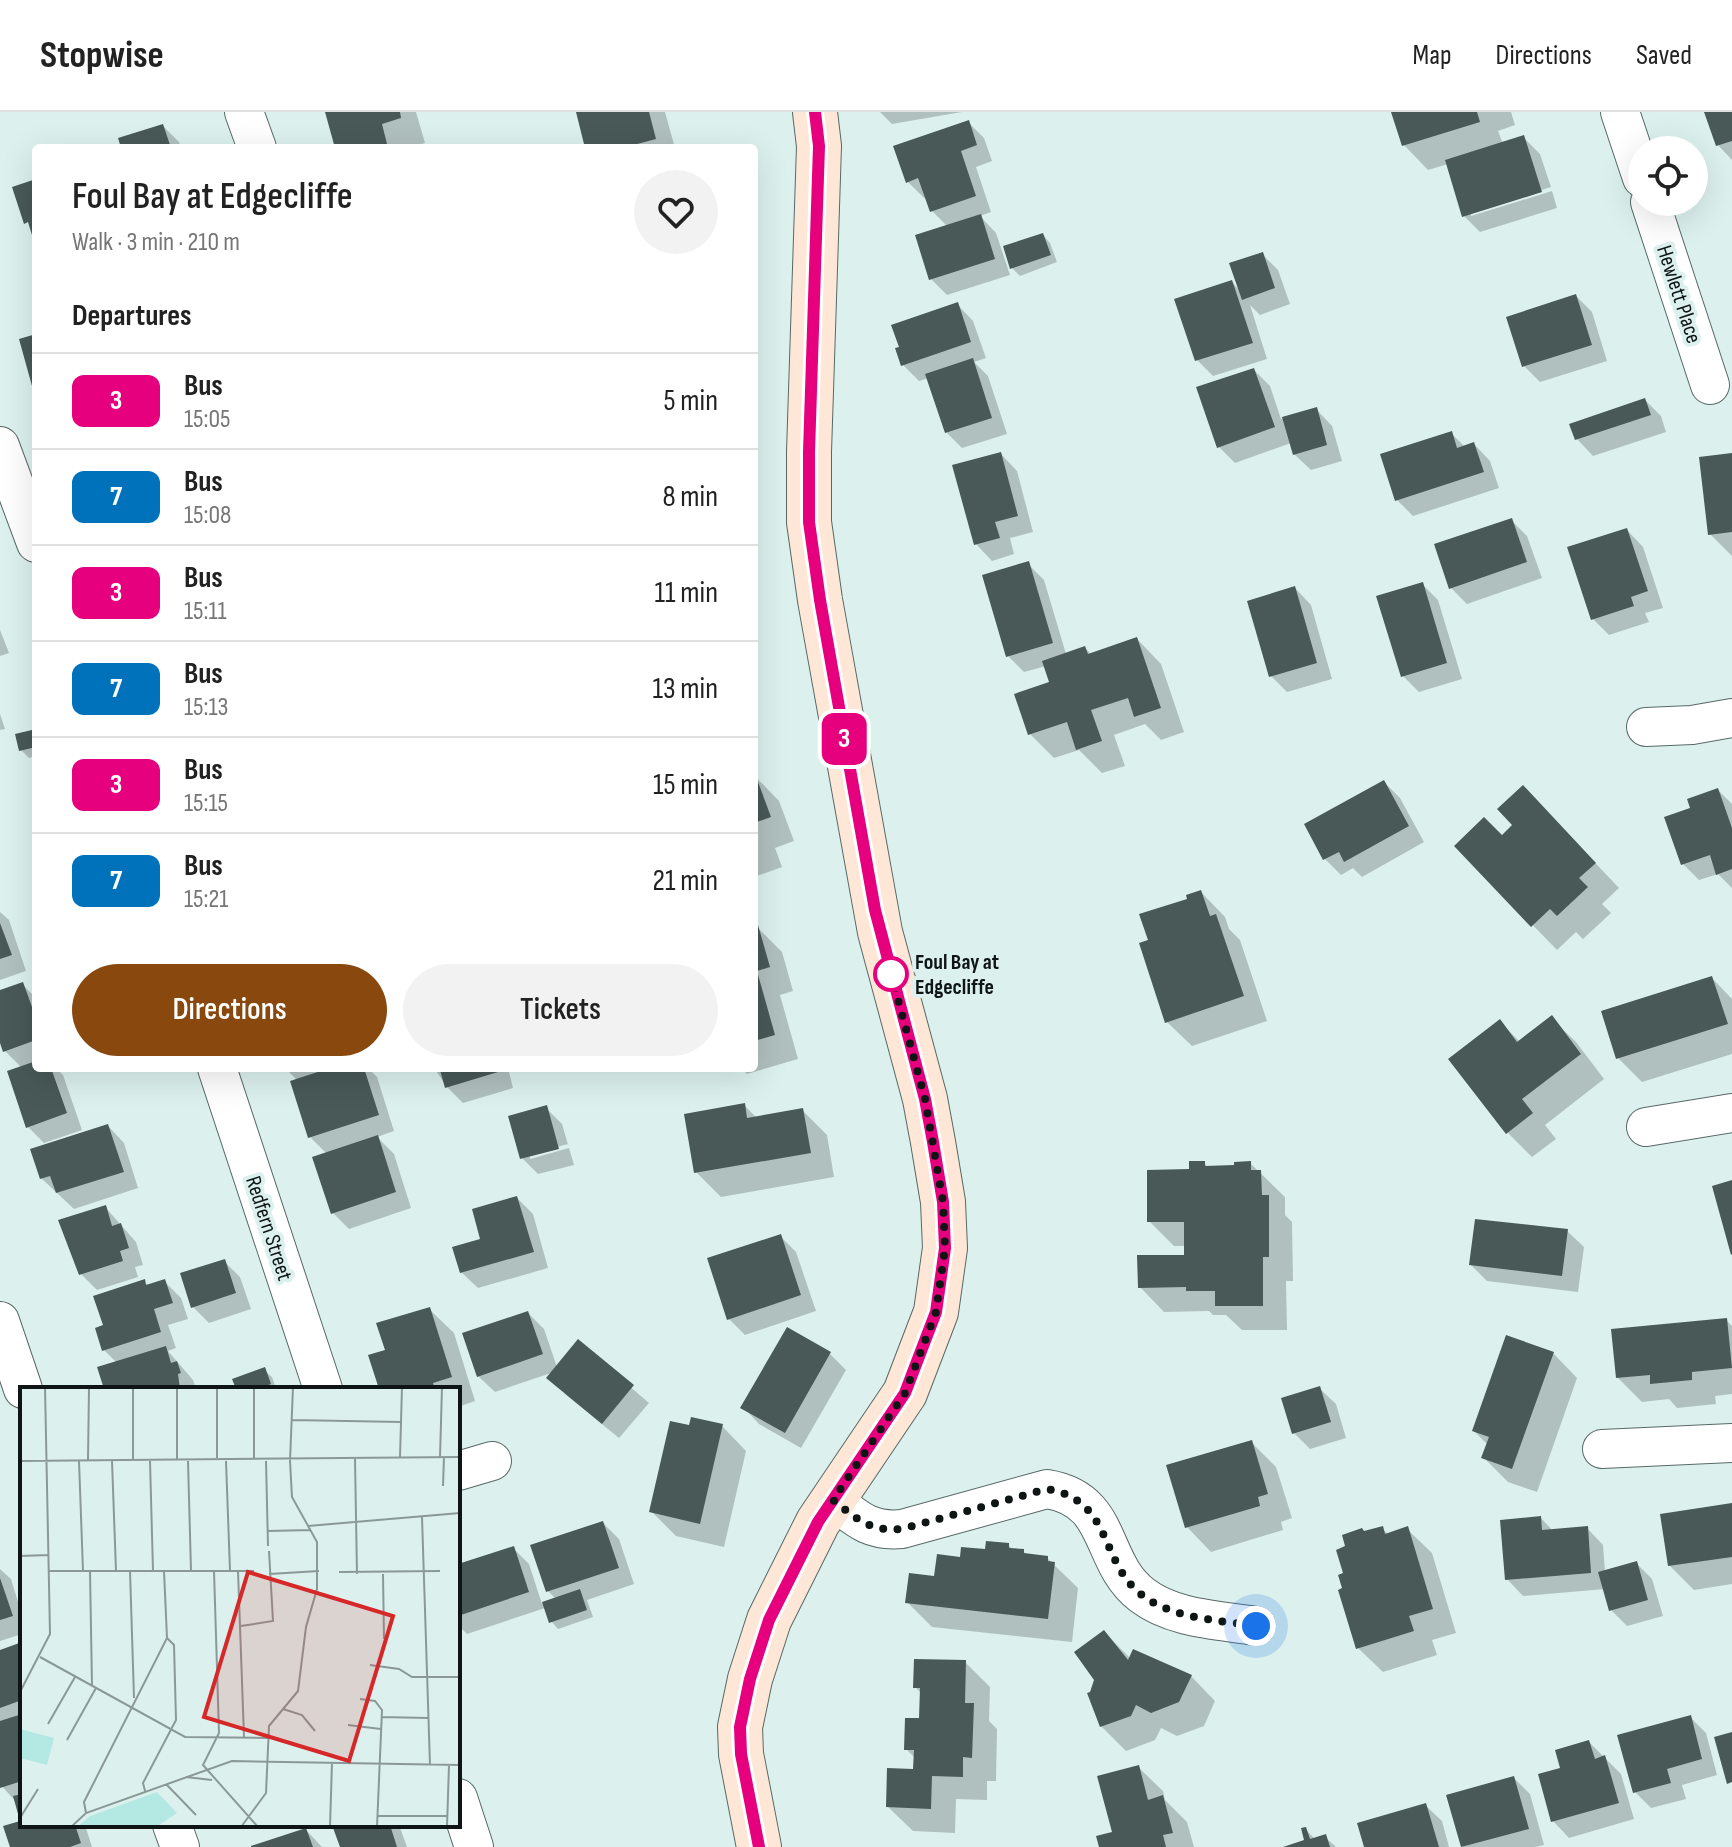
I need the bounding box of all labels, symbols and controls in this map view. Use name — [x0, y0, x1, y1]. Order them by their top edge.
text: Stopwise — [40, 33, 164, 78]
text: Map — [1413, 39, 1452, 72]
text: Directions — [1496, 39, 1592, 72]
text: Saved — [1636, 39, 1692, 72]
map controls — [1628, 136, 1708, 216]
button: locate — [1628, 136, 1708, 216]
button: heart — [634, 170, 718, 254]
text: Foul Bay at Edgecliffe — [72, 174, 353, 219]
text: Walk · 3 min · 210 m — [72, 227, 240, 258]
street label: Hewlett Place — [1650, 242, 1707, 347]
text: Departures — [72, 298, 192, 334]
text: Bus — [184, 368, 223, 404]
text: 5 min — [664, 383, 718, 419]
text: 3 — [110, 384, 122, 417]
text: 15:05 — [184, 404, 230, 435]
text: Bus — [184, 464, 223, 500]
text: 8 min — [662, 479, 718, 515]
text: 7 — [110, 480, 122, 513]
text: 15:08 — [184, 500, 231, 531]
text: Bus — [184, 560, 223, 596]
text: 11 min — [655, 575, 718, 611]
text: 3 — [110, 576, 122, 609]
text: 15:11 — [184, 596, 227, 627]
text: Bus — [184, 656, 223, 692]
text: 13 min — [652, 671, 718, 707]
text: 7 — [110, 672, 122, 705]
text: 15:13 — [184, 692, 228, 723]
line badge: 3 — [818, 713, 870, 765]
text: 3 — [838, 722, 850, 755]
text: Bus — [184, 752, 223, 788]
text: 15 min — [653, 767, 718, 803]
text: 3 — [110, 768, 122, 801]
text: 15:15 — [184, 788, 228, 819]
text: Bus — [184, 848, 223, 884]
text: 21 min — [653, 863, 718, 899]
text: 7 — [110, 864, 122, 897]
text: 15:21 — [184, 884, 228, 915]
place label: Foul Bay at Edgecliffe — [915, 949, 999, 1001]
marker: Foul Bay at Edgecliffe — [874, 957, 908, 991]
button: Directions — [72, 964, 387, 1056]
button: Tickets — [403, 964, 718, 1056]
street label: Redfern Street — [239, 1173, 298, 1284]
inset map — [20, 1387, 460, 1827]
your location — [1236, 1606, 1276, 1646]

